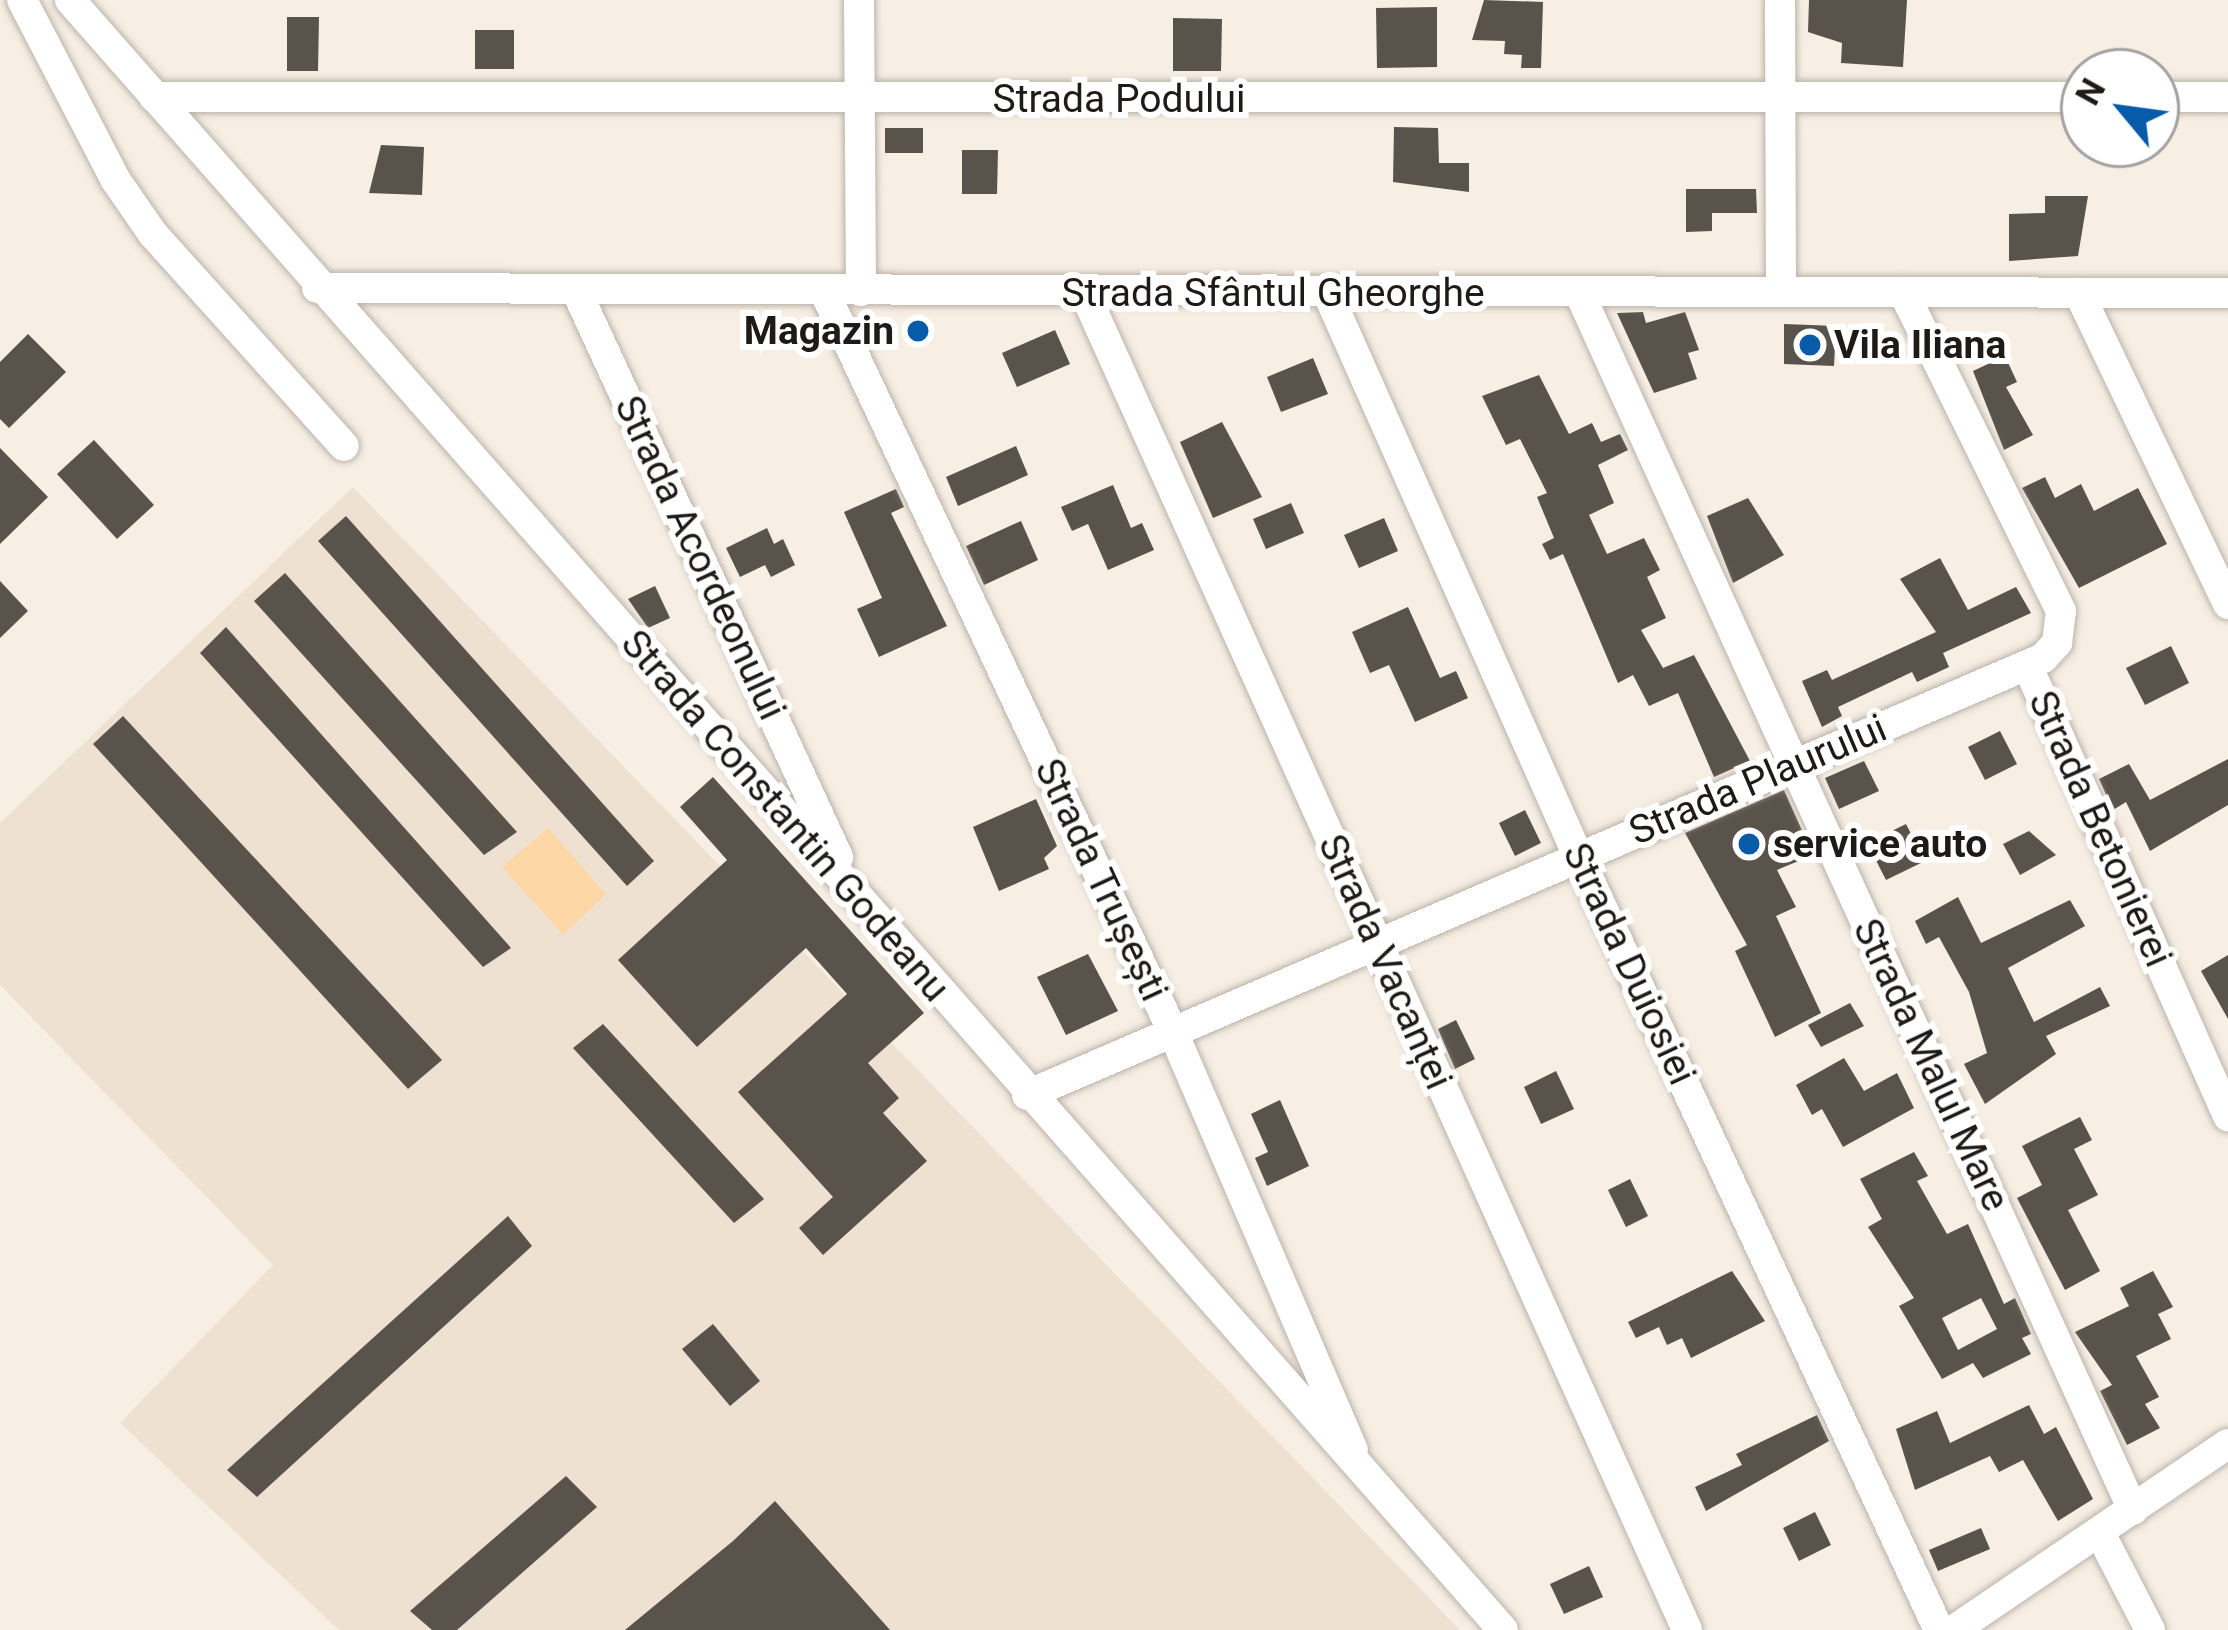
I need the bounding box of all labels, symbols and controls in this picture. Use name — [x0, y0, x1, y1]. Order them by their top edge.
north arrow — [2060, 48, 2180, 168]
text: N — [2068, 72, 2113, 111]
street label: Strada Podului — [992, 76, 1246, 122]
street label: Strada Sfântul Gheorghe — [1061, 270, 1485, 316]
place label: Magazin — [744, 308, 894, 354]
marker: Magazin — [905, 318, 931, 344]
place label: Vila Iliana — [1834, 322, 2006, 368]
marker: Vila Iliana — [1797, 332, 1823, 358]
street label: Strada Acordeonului — [604, 389, 796, 727]
street label: Strada Constantin Godeanu — [611, 621, 959, 1011]
street label: Strada Betonierei — [2018, 684, 2182, 974]
street label: Strada Plaurului — [1623, 705, 1893, 855]
street label: Strada Trușești — [1024, 751, 1178, 1009]
place label: service auto — [1773, 821, 1987, 867]
street label: Strada Vacanței — [1308, 827, 1462, 1097]
marker: service auto — [1736, 831, 1762, 857]
street label: Strada Duiosiei — [1553, 836, 1705, 1092]
street label: Strada Malul Mare — [1843, 912, 2019, 1218]

